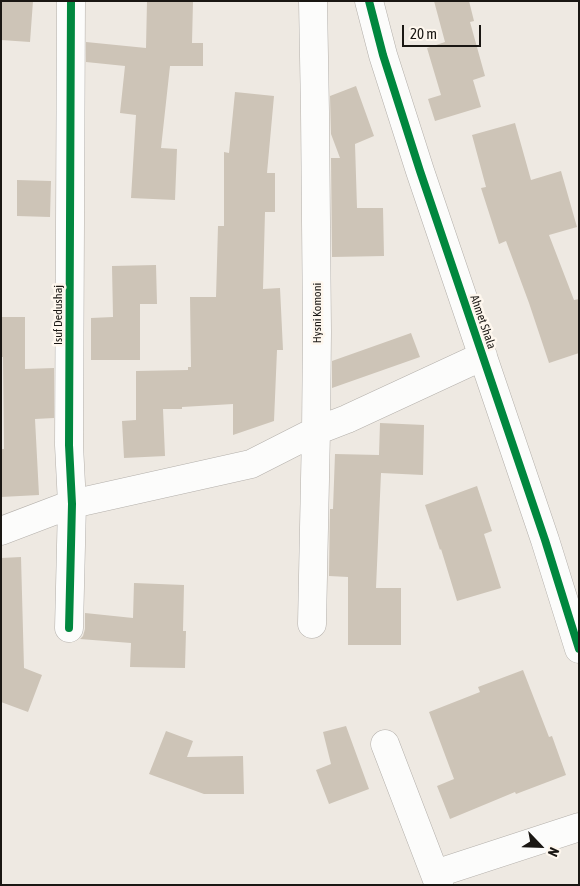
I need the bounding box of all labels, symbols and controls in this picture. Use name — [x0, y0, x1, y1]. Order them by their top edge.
scale bar — [405, 15, 484, 47]
text: 20 m — [410, 25, 437, 42]
street label: Hysni Komoni — [310, 283, 324, 343]
street label: Isuf Dedushaj — [51, 285, 65, 345]
street label: Ahmet Shala — [467, 293, 499, 351]
north arrow — [515, 821, 565, 871]
text: N — [545, 845, 563, 859]

